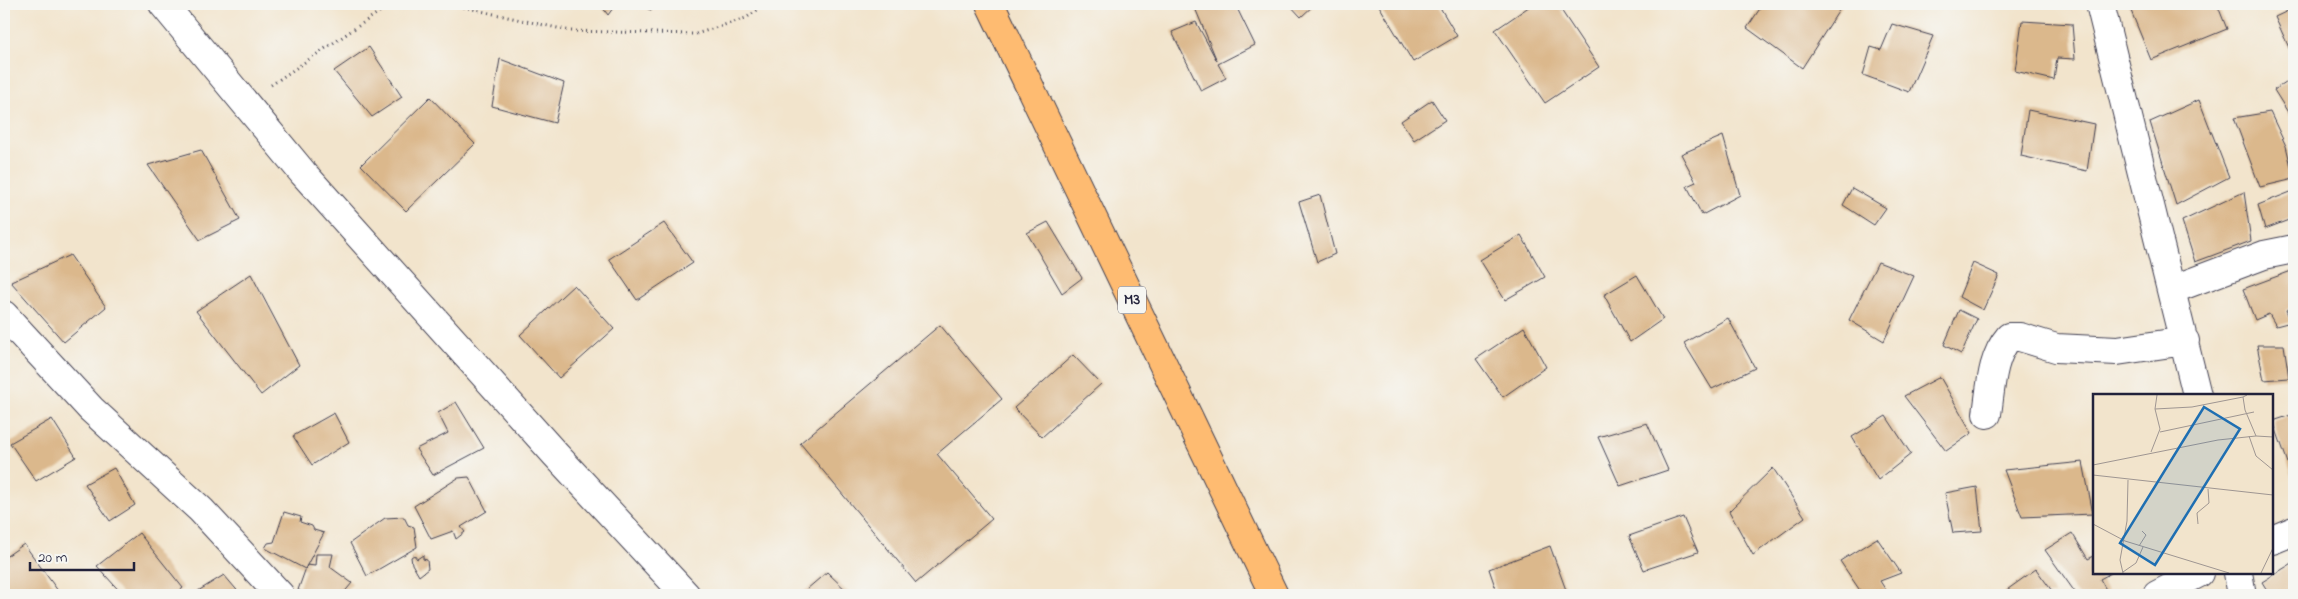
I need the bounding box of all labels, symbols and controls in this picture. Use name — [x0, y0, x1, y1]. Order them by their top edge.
road number: M3 — [1118, 286, 1146, 314]
inset map — [2093, 394, 2273, 574]
scale bar — [30, 539, 134, 571]
text: 20 m — [38, 547, 68, 569]

